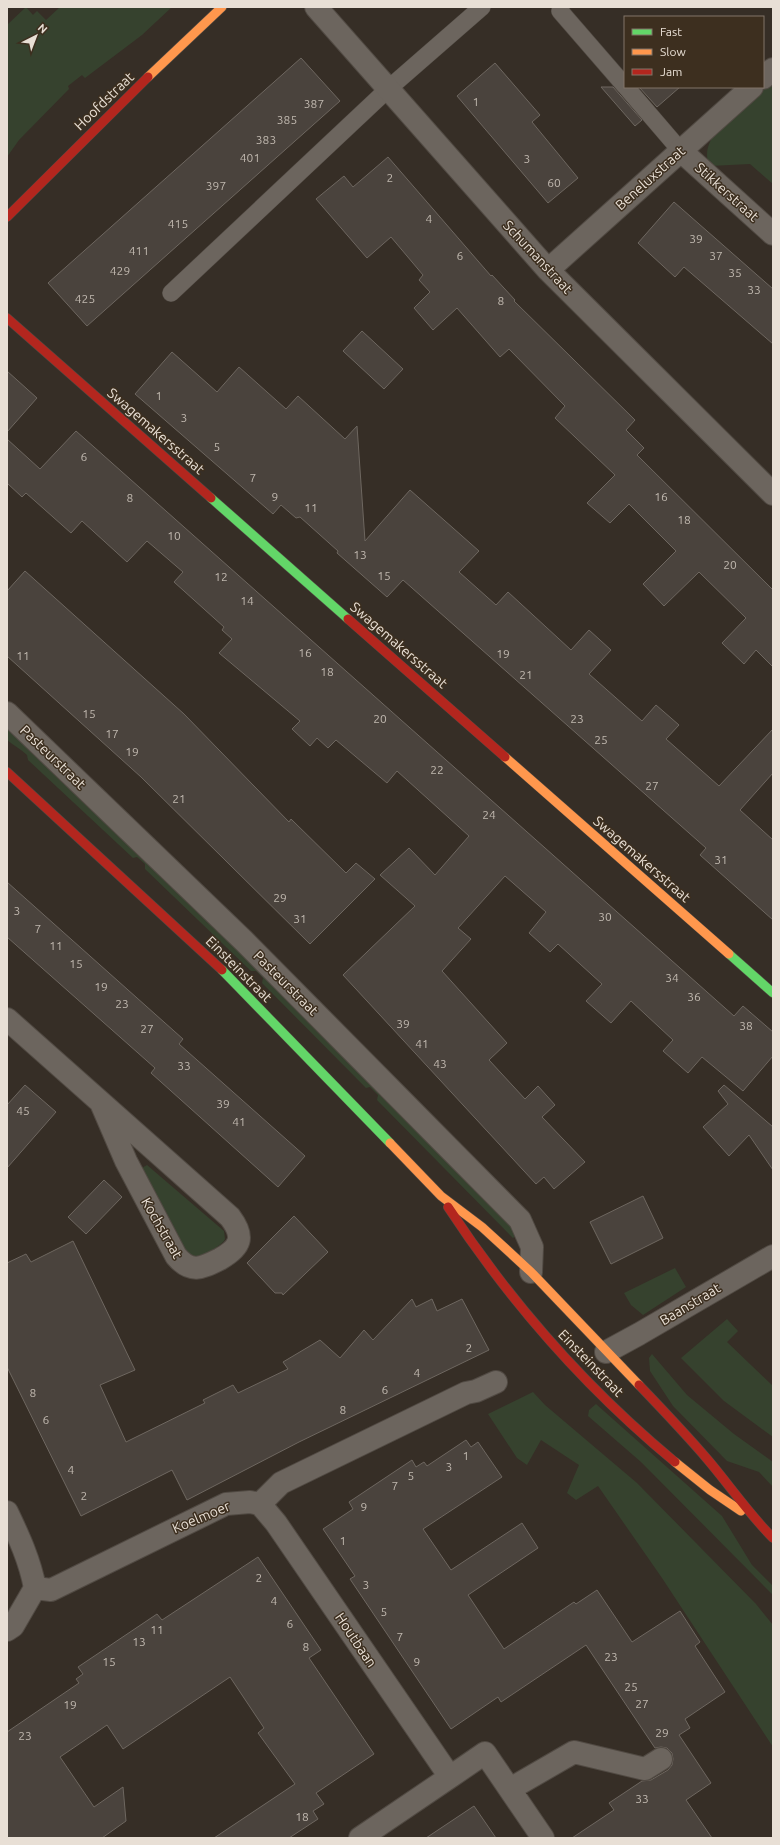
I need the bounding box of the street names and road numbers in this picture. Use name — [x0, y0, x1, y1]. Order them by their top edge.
street label: Hoofdstraat — [71, 68, 137, 133]
street label: Beneluxstraat — [612, 142, 688, 213]
street label: Stikkerstraat — [692, 159, 762, 225]
street label: Schumanstraat — [500, 217, 576, 297]
street label: Swagemakersstraat — [104, 385, 208, 478]
street label: Swagemakersstraat — [347, 599, 451, 692]
street label: Pasteurstraat — [17, 722, 89, 793]
street label: Swagemakersstraat — [590, 813, 694, 906]
street label: Einsteinstraat — [203, 933, 276, 1006]
street label: Pasteurstraat — [250, 947, 322, 1019]
street label: Kochstraat — [138, 1195, 186, 1262]
street label: Baanstraat — [657, 1279, 724, 1328]
street label: Einsteinstraat — [555, 1326, 627, 1400]
street label: Koelmoer — [170, 1497, 233, 1536]
street label: Houtbaan — [332, 1610, 380, 1670]

